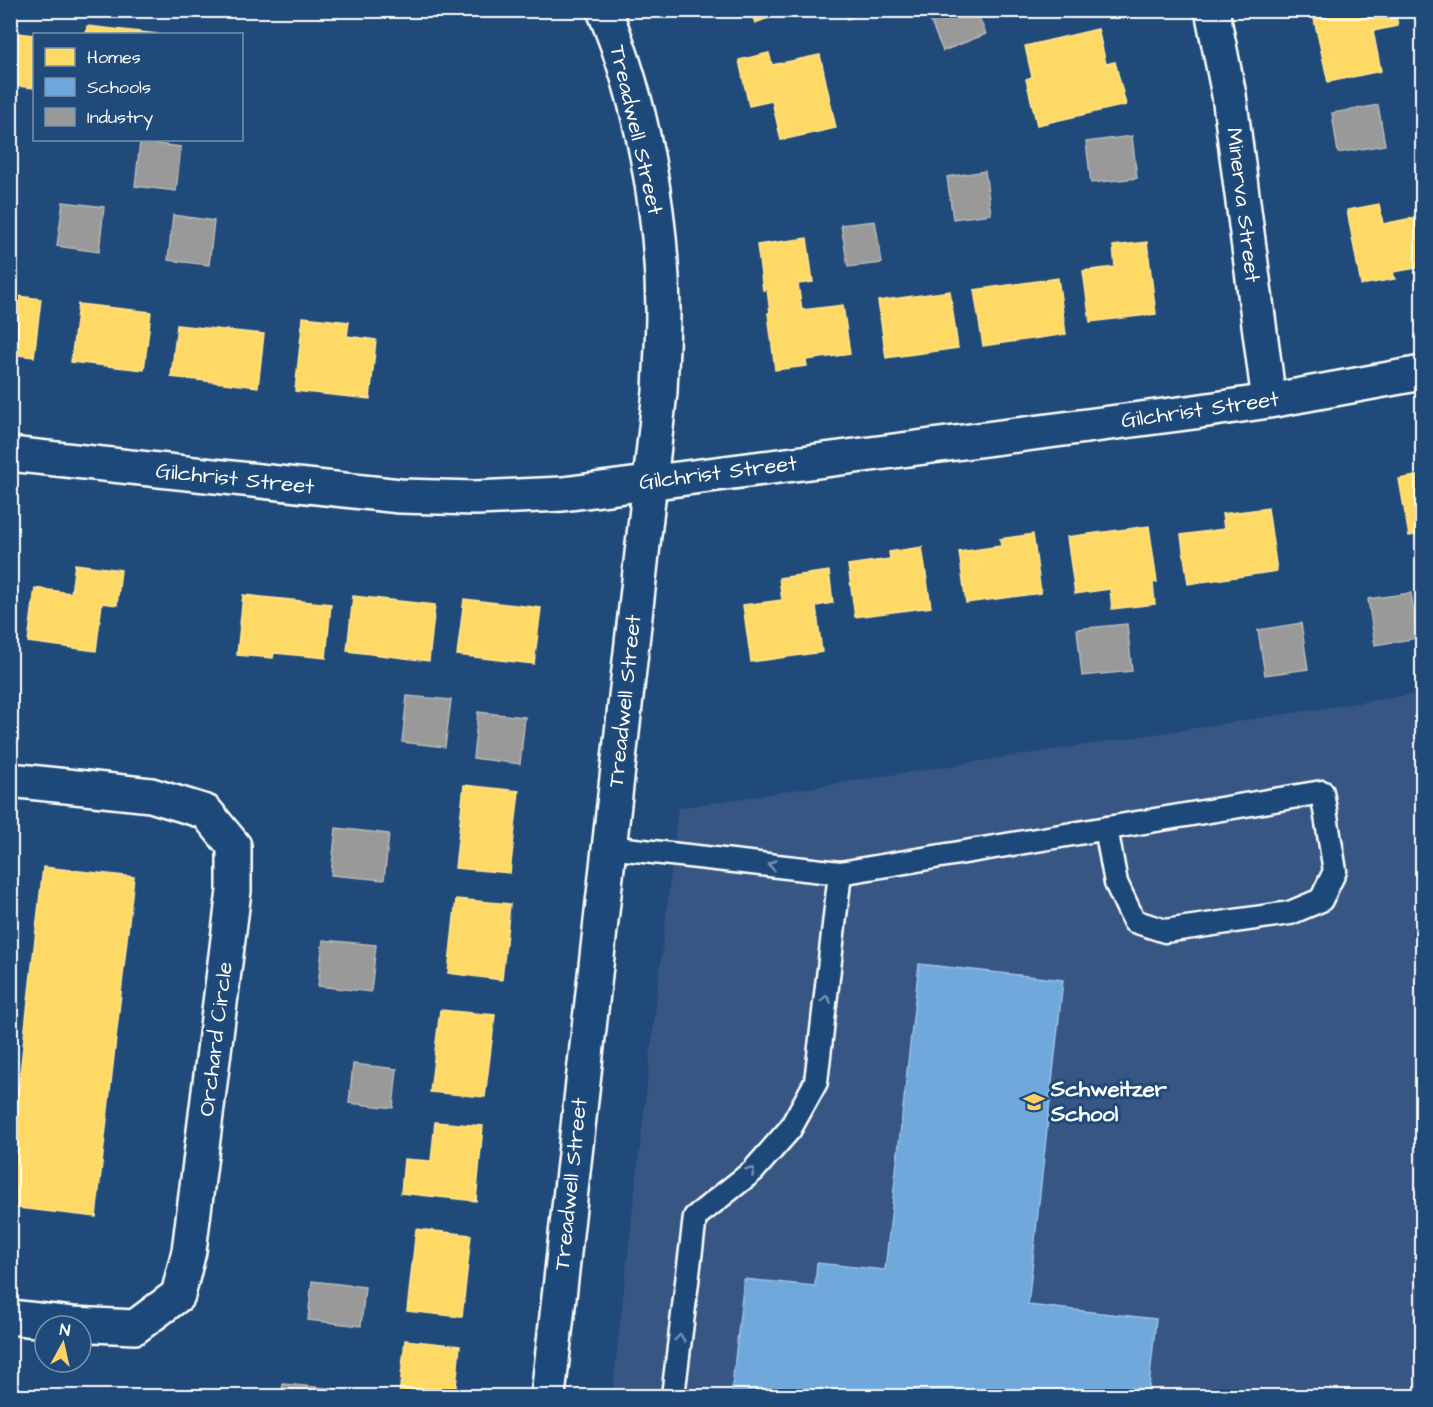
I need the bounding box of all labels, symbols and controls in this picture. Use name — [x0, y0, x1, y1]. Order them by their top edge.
legend — [33, 33, 243, 141]
street label: Treadwell Street — [601, 42, 671, 218]
text: Homes — [87, 45, 141, 70]
text: Schools — [87, 75, 151, 100]
text: Industry — [87, 105, 153, 131]
street label: Minerva Street — [1218, 126, 1268, 284]
street label: Gilchrist Street — [1119, 384, 1281, 436]
street label: Gilchrist Street — [637, 448, 799, 498]
street label: Gilchrist Street — [154, 455, 316, 503]
street label: Treadwell Street — [601, 613, 649, 789]
one-way arrow — [767, 859, 776, 872]
street label: Orchard Circle — [191, 960, 241, 1118]
one-way arrow — [819, 994, 831, 1003]
place label: Schweitzer School — [1050, 1074, 1168, 1130]
school or university icon: Schweitzer School — [1022, 1090, 1046, 1114]
street label: Treadwell Street — [547, 1096, 595, 1272]
one-way arrow — [745, 1167, 755, 1178]
north arrow — [33, 1314, 93, 1374]
text: N — [58, 1319, 71, 1342]
one-way arrow — [674, 1334, 686, 1343]

